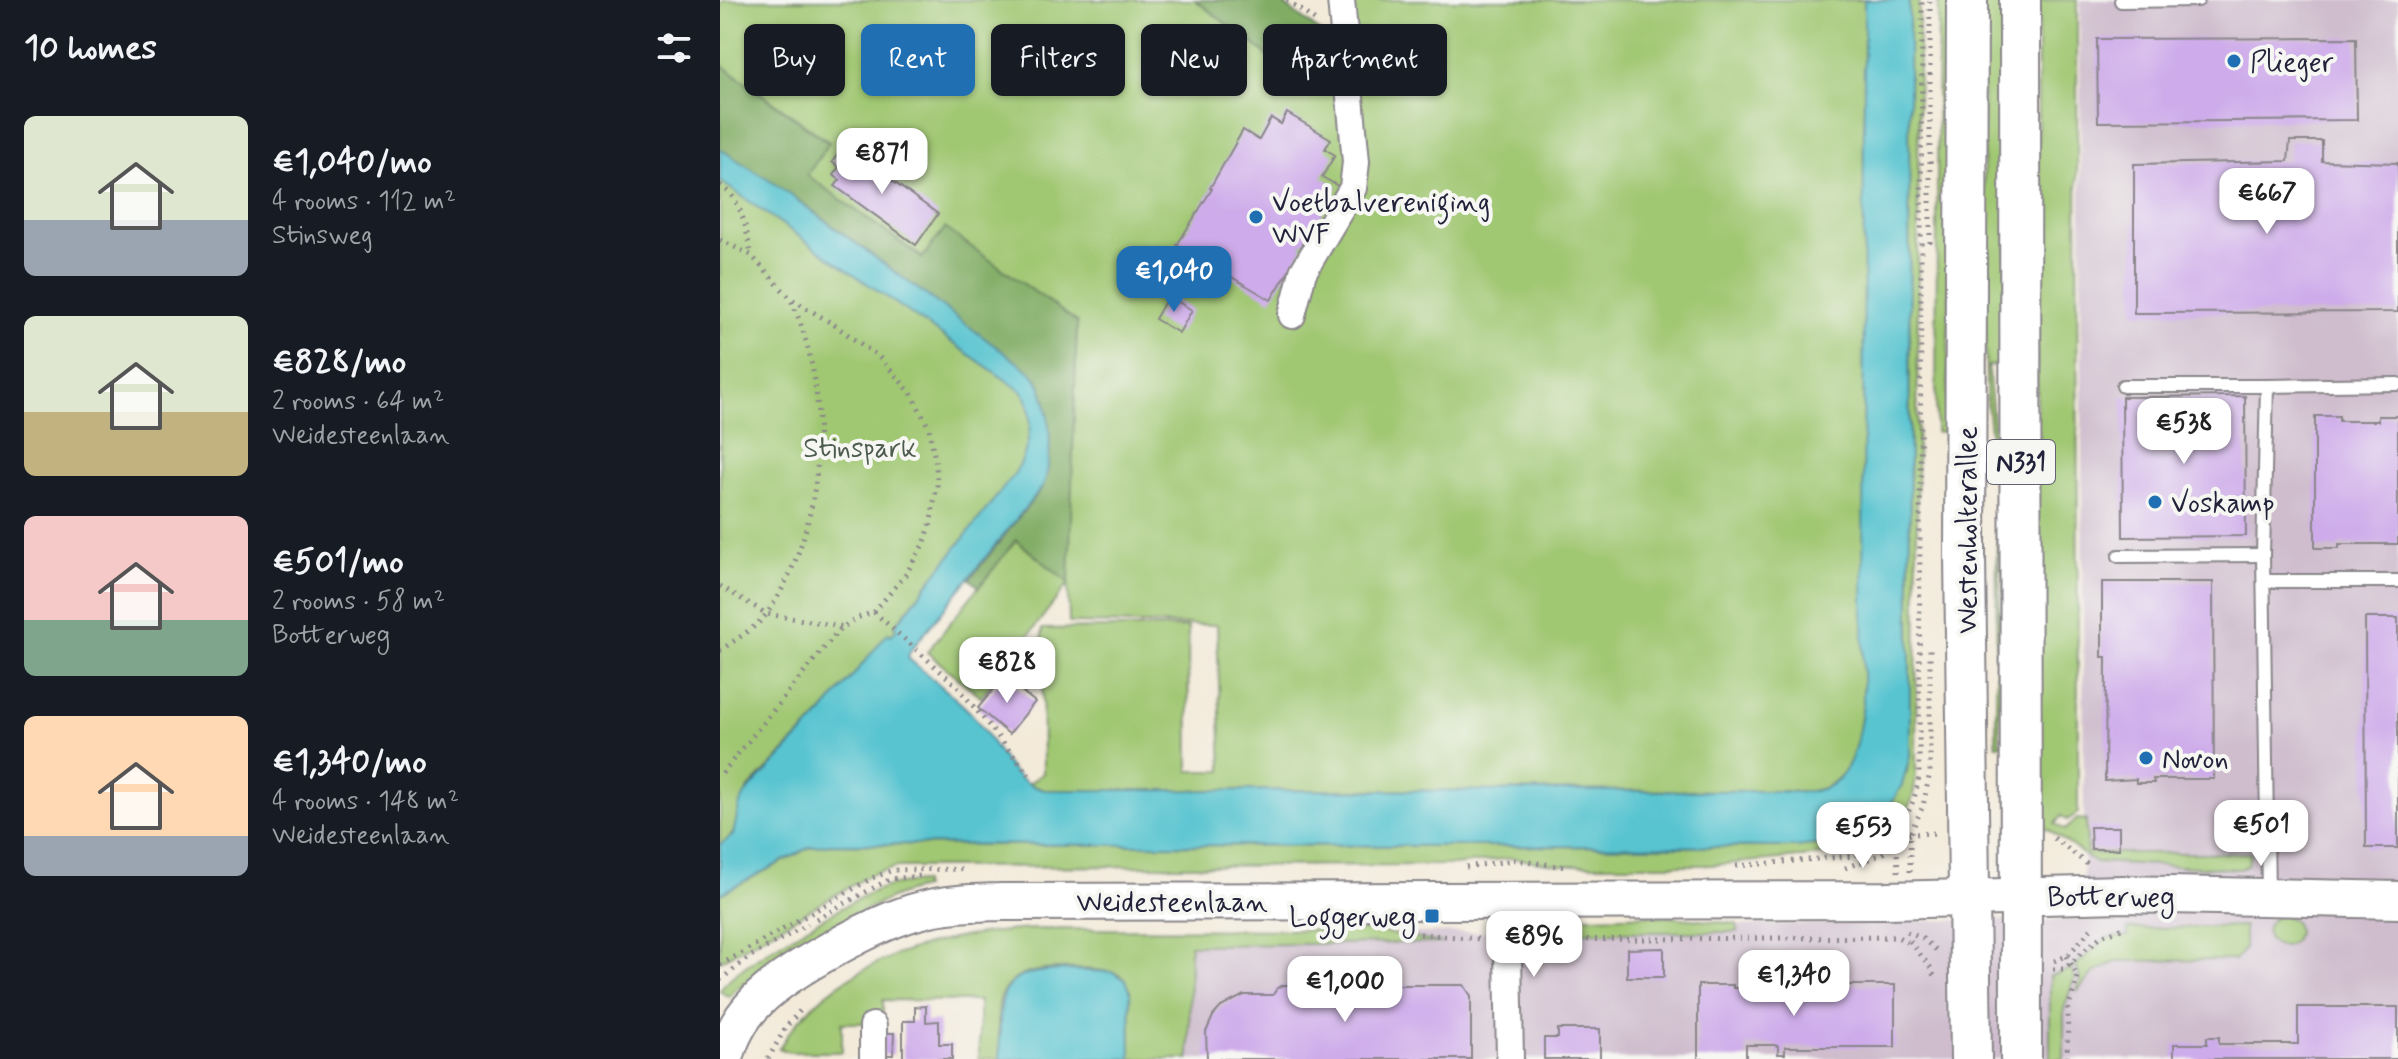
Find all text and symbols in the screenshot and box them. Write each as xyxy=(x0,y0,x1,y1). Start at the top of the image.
chip: Buy xyxy=(744,24,845,96)
chip: Rent xyxy=(861,24,975,96)
chip: Filters xyxy=(991,24,1125,96)
chip: New xyxy=(1141,24,1247,96)
chip: Apartment xyxy=(1263,24,1447,96)
text: 10 homes xyxy=(24,26,157,71)
icon: filters xyxy=(652,26,696,70)
place label: Plieger xyxy=(2250,45,2334,82)
marker: Plieger xyxy=(2225,52,2243,70)
pin: €871 xyxy=(835,128,929,196)
text: €871 xyxy=(855,137,909,171)
text: €1,040/mo xyxy=(272,140,432,185)
icon: home xyxy=(88,148,184,244)
pin: €667 xyxy=(2220,168,2314,236)
text: €667 xyxy=(2237,177,2297,211)
text: 4 rooms · 112 m² xyxy=(272,185,456,219)
place label: Voetbalvereniging WVF xyxy=(1272,185,1490,254)
marker: Voetbalvereniging WVF xyxy=(1247,208,1265,226)
text: Stinsweg xyxy=(272,219,373,253)
pin: €1,040 xyxy=(1109,246,1239,314)
text: €1,040 xyxy=(1134,255,1214,289)
text: €828/mo xyxy=(272,340,406,385)
icon: home xyxy=(88,348,184,444)
text: 2 rooms · 64 m² xyxy=(272,385,444,419)
pin: €538 xyxy=(2137,398,2231,466)
text: €538 xyxy=(2155,407,2213,441)
text: Weidesteenlaan xyxy=(272,419,450,453)
street label: Westenholterallee xyxy=(1950,426,1987,634)
park label: Stinspark xyxy=(803,431,917,468)
road number: N331 xyxy=(1987,440,2055,484)
place label: Voskamp xyxy=(2171,486,2275,523)
marker: Voskamp xyxy=(2146,493,2164,511)
text: €501/mo xyxy=(272,540,404,585)
icon: home xyxy=(88,548,184,644)
text: 2 rooms · 58 m² xyxy=(272,585,445,619)
text: Botterweg xyxy=(272,619,390,653)
pin: €828 xyxy=(960,637,1054,705)
text: €828 xyxy=(977,646,1037,680)
text: €1,340/mo xyxy=(272,740,427,785)
place label: Novon xyxy=(2162,742,2229,779)
icon: home xyxy=(88,748,184,844)
marker: Novon xyxy=(2137,749,2155,767)
text: 4 rooms · 148 m² xyxy=(272,785,459,819)
pin: €501 xyxy=(2214,800,2308,868)
pin: €553 xyxy=(1816,802,1910,870)
text: €501 xyxy=(2232,809,2290,843)
text: €553 xyxy=(1834,811,1892,845)
text: Weidesteenlaan xyxy=(272,819,450,853)
street label: Botterweg xyxy=(2047,880,2175,919)
street label: Weidesteenlaan xyxy=(1076,885,1268,922)
place label: Loggerweg xyxy=(1289,900,1416,940)
marker: Loggerweg xyxy=(1423,907,1441,925)
pin: €896 xyxy=(1487,911,1581,979)
text: €896 xyxy=(1504,920,1564,954)
pin: €1,340 xyxy=(1729,950,1859,1018)
pin: €1,000 xyxy=(1280,956,1410,1024)
text: €1,340 xyxy=(1756,959,1832,993)
text: €1,000 xyxy=(1305,965,1385,999)

